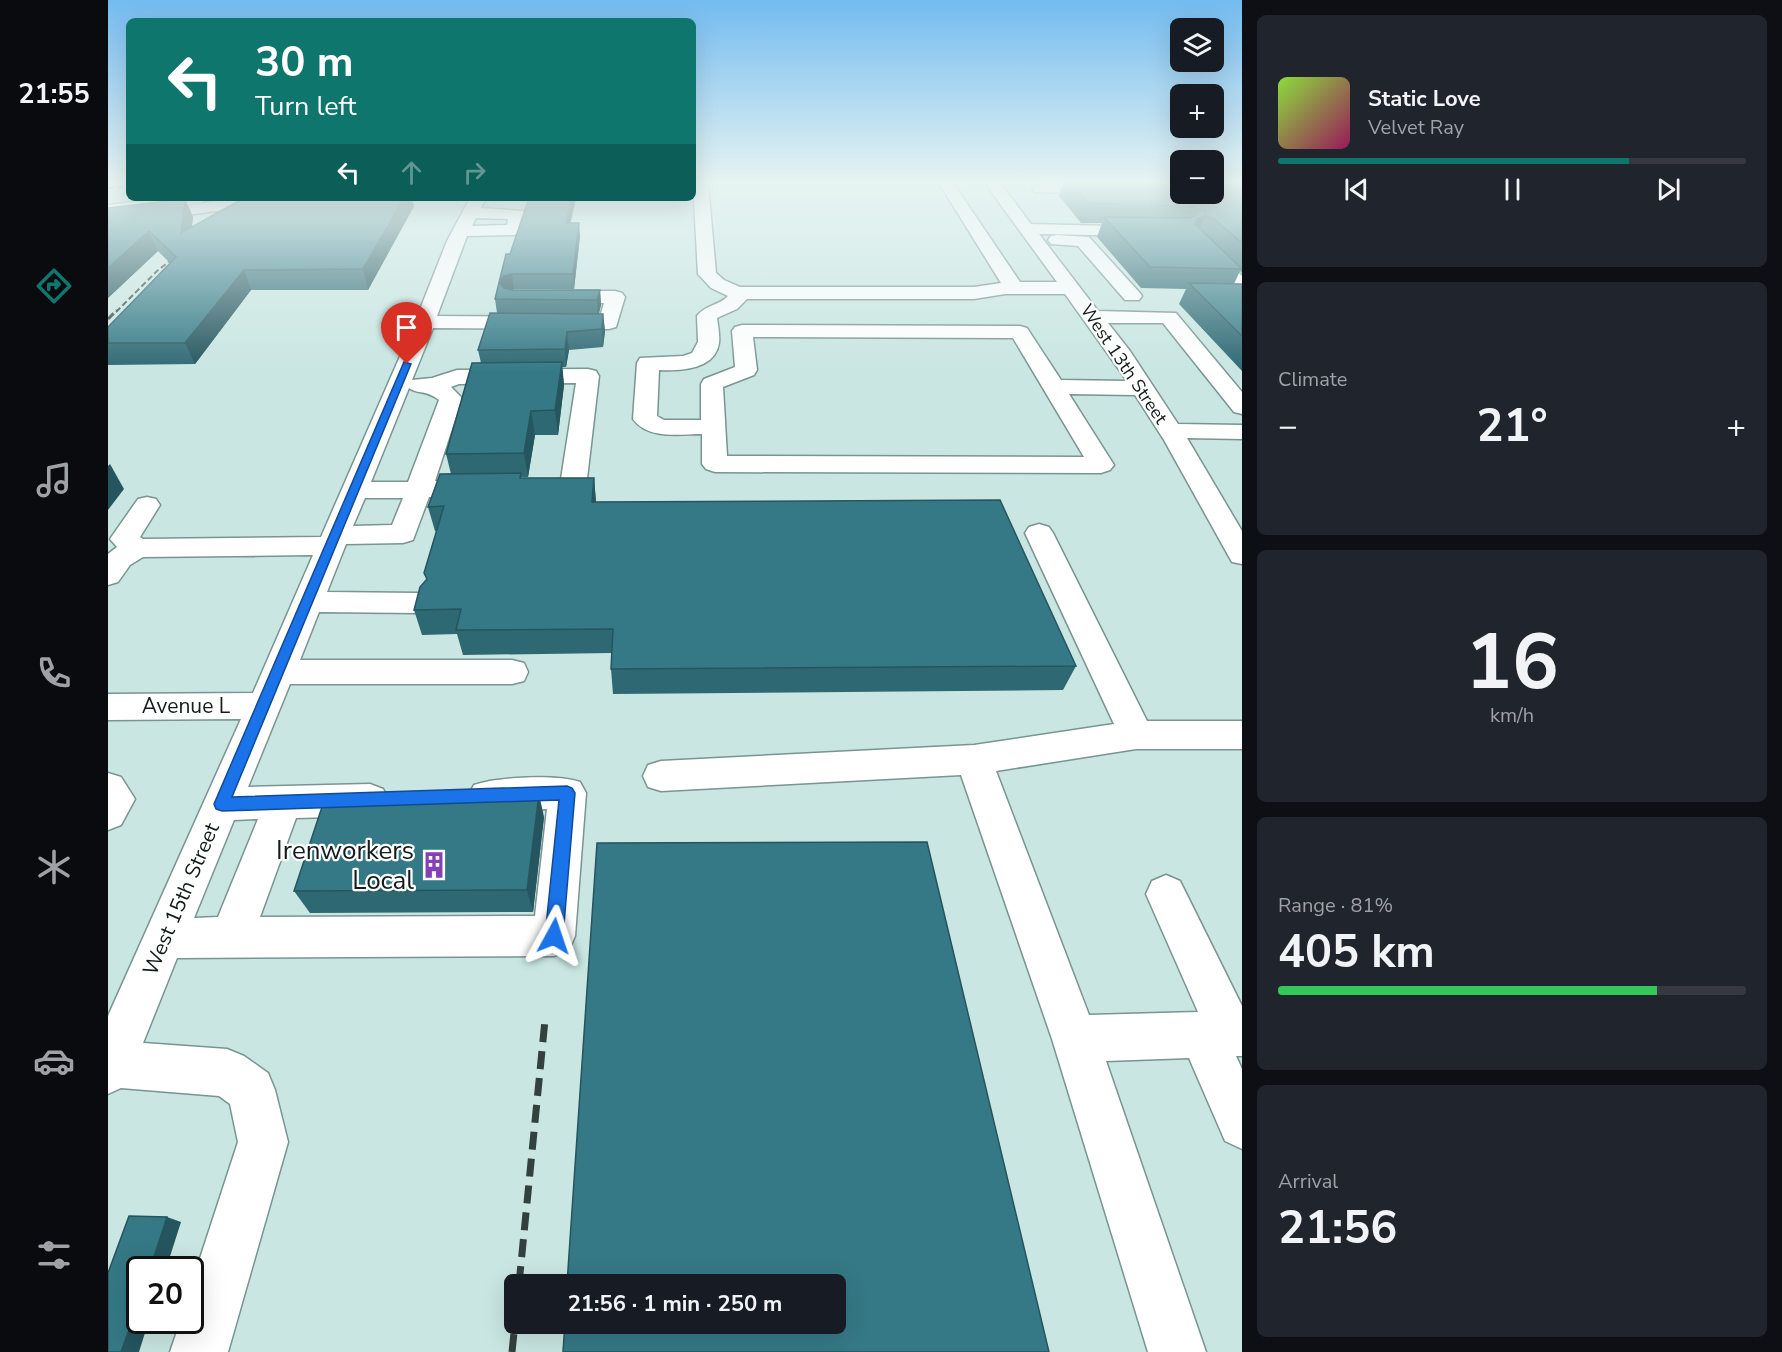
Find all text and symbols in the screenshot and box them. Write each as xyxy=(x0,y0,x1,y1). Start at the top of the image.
map controls xyxy=(1170,18,1224,204)
button: layers xyxy=(1170,18,1224,72)
text: 30 m xyxy=(255,34,354,91)
icon: left xyxy=(156,42,234,120)
text: 21:55 xyxy=(18,76,90,113)
button: + xyxy=(1170,84,1224,138)
text: Static Love xyxy=(1368,84,1481,114)
text: Turn left xyxy=(255,88,356,125)
text: Velvet Ray xyxy=(1368,114,1464,141)
button: − xyxy=(1170,150,1224,204)
icon: left xyxy=(332,156,365,189)
icon: ahead xyxy=(395,156,428,189)
icon: right xyxy=(458,156,491,189)
icon: previous xyxy=(1340,173,1373,206)
icon: pause xyxy=(1496,173,1529,206)
icon: next xyxy=(1652,173,1685,206)
icon: directions xyxy=(33,265,75,307)
street label: West 13th Street xyxy=(1075,299,1173,429)
pin xyxy=(381,302,432,364)
icon: arrive xyxy=(390,311,423,344)
text: Climate xyxy=(1278,366,1347,393)
text: 21° xyxy=(1476,396,1548,457)
text: − xyxy=(1278,404,1298,449)
text: + xyxy=(1726,404,1746,449)
icon: music xyxy=(33,459,75,501)
text: 16 xyxy=(1465,609,1559,716)
icon: phone xyxy=(33,652,75,694)
street label: Avenue L xyxy=(142,692,231,720)
text: km/h xyxy=(1490,702,1534,729)
street label: West 15th Street xyxy=(136,818,226,979)
place label: Irenworkers Local xyxy=(276,833,414,898)
icon: climate xyxy=(33,846,75,888)
building icon: Irenworkers Local xyxy=(419,850,449,880)
text: Range · 81% xyxy=(1278,892,1393,919)
position arrow xyxy=(522,904,586,968)
text: 405 km xyxy=(1278,922,1435,983)
icon: car xyxy=(33,1040,75,1082)
text: Arrival xyxy=(1278,1168,1338,1195)
text: 21:56 xyxy=(1278,1198,1397,1259)
icon: filters xyxy=(33,1234,75,1276)
speed limit sign: 20 xyxy=(126,1256,204,1334)
text: 21:56 · 1 min · 250 m xyxy=(568,1289,782,1319)

